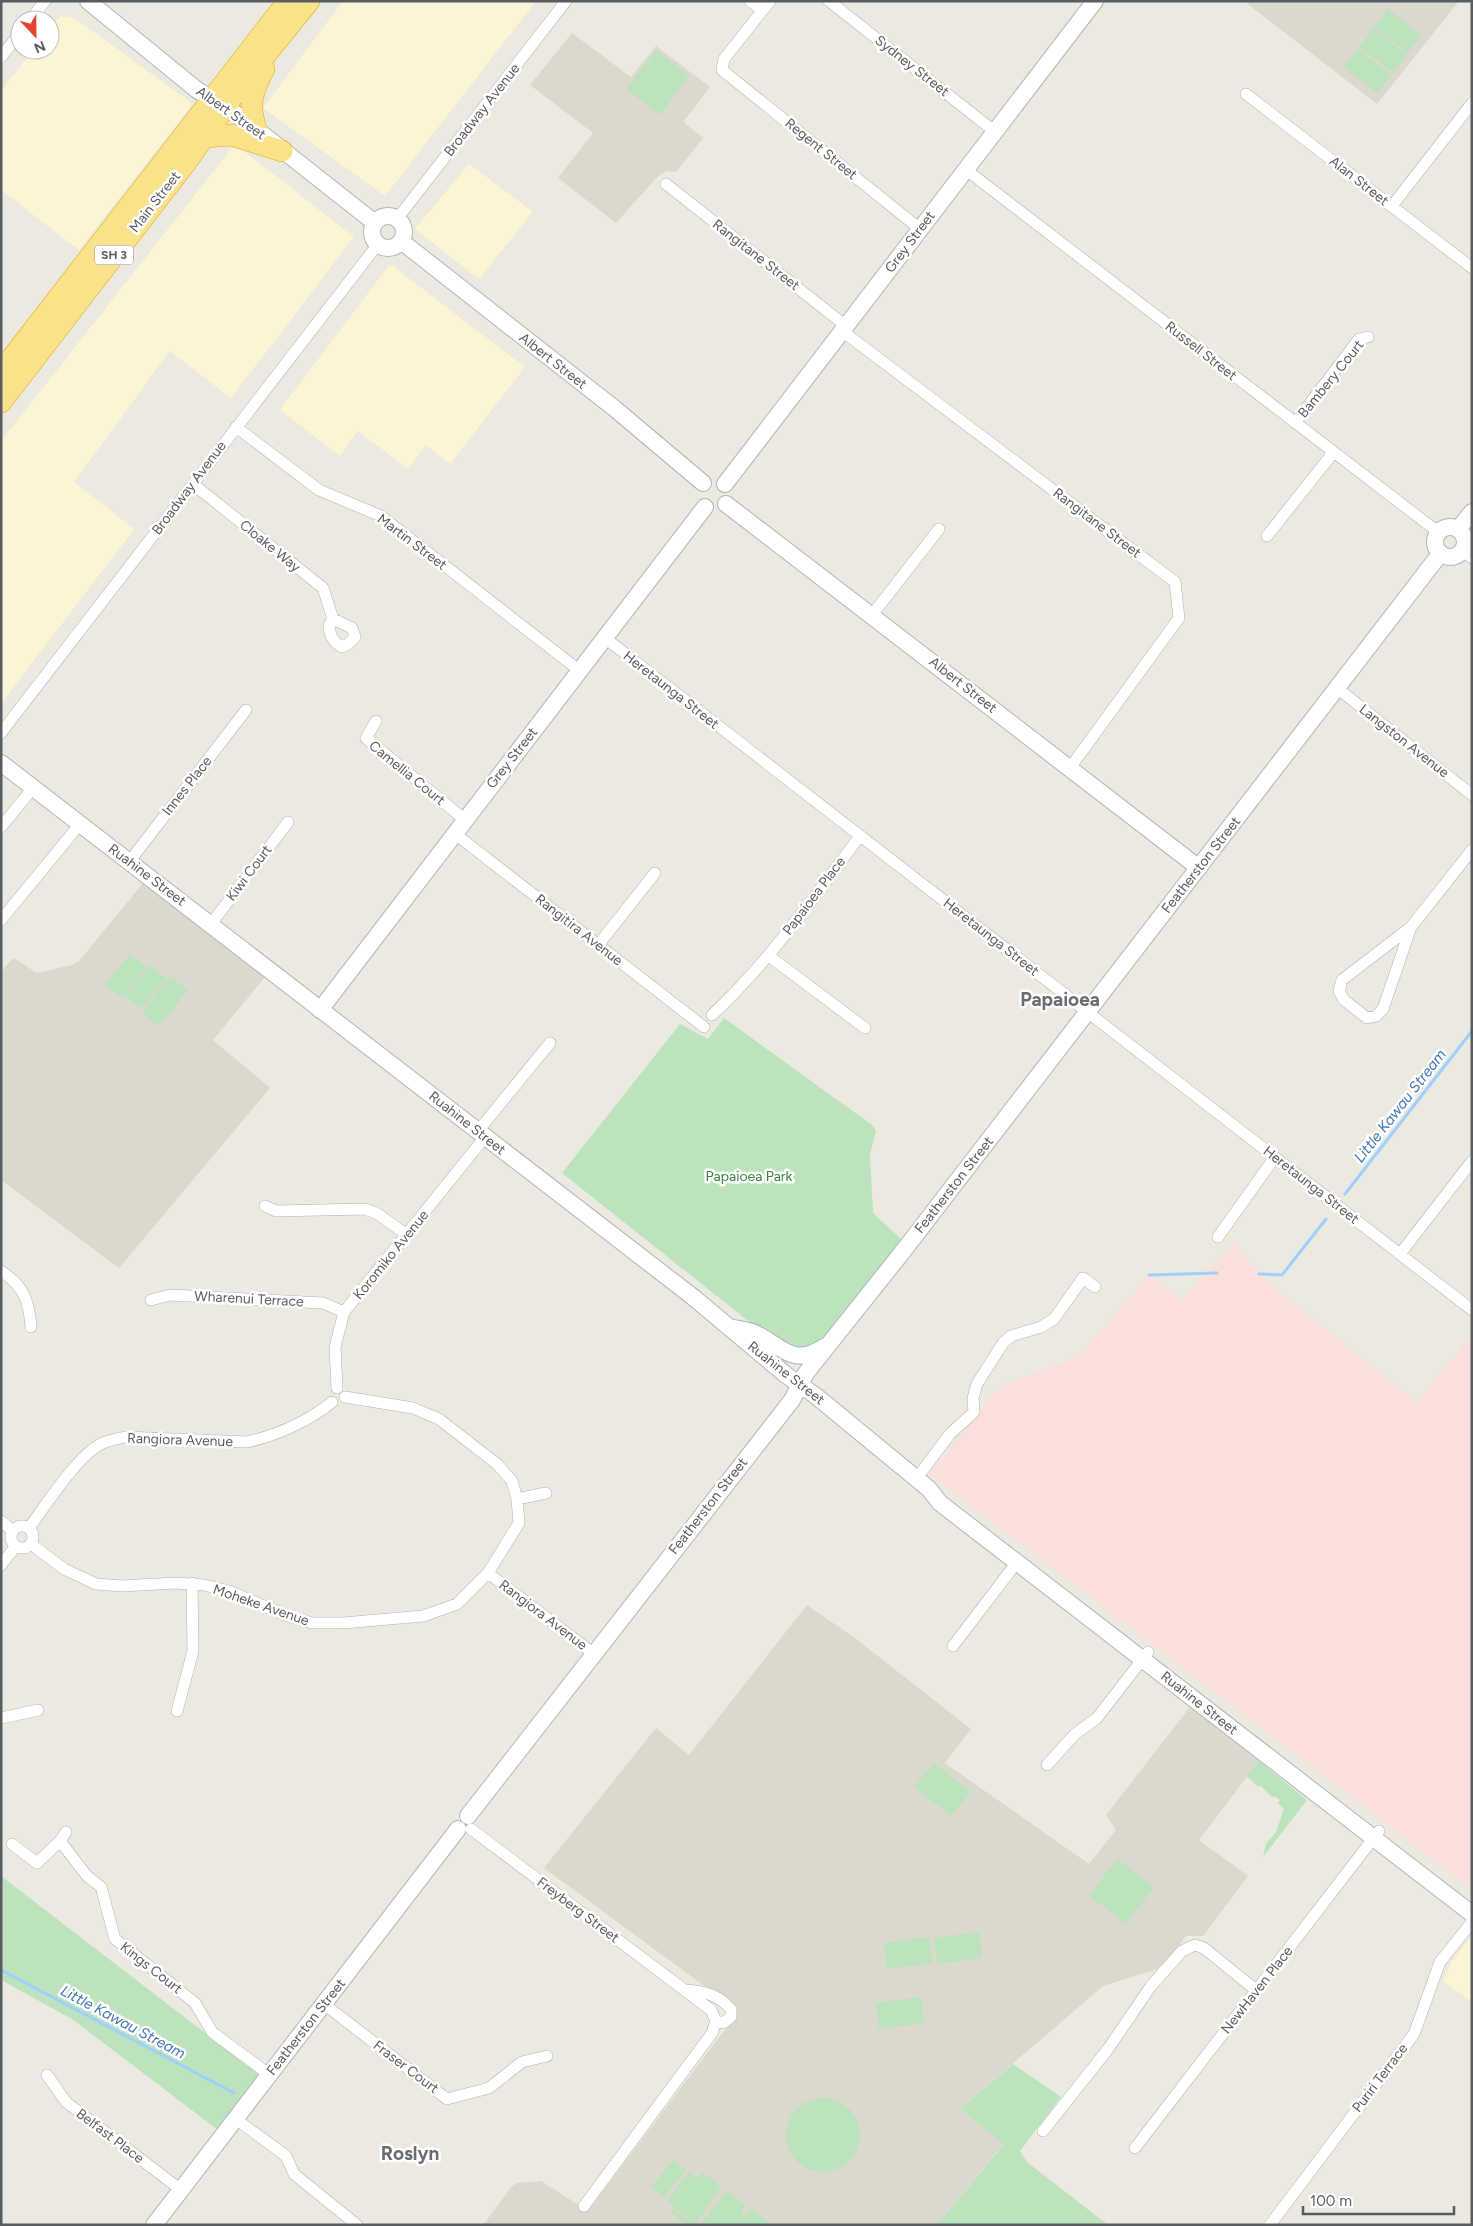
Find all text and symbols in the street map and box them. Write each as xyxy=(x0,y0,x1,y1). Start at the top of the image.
north arrow xyxy=(10,10,60,60)
street label: Sydney Street xyxy=(872,32,952,100)
text: N xyxy=(31,37,48,56)
street label: Broadway Avenue xyxy=(441,60,524,160)
street label: Albert Street xyxy=(193,83,269,143)
street label: Regent Street xyxy=(781,115,861,183)
street label: Alan Street xyxy=(1326,153,1392,209)
street label: Main Street xyxy=(126,168,184,236)
street label: Grey Street xyxy=(881,208,939,276)
street label: Rangitane Street xyxy=(709,216,803,294)
road number: SH 3 xyxy=(95,246,133,264)
street label: Russell Street xyxy=(1162,318,1240,384)
street label: Albert Street xyxy=(516,329,590,393)
street label: Bambery Court xyxy=(1294,337,1368,421)
street label: Broadway Avenue xyxy=(148,438,230,538)
street label: Rangitane Street xyxy=(1050,484,1144,562)
street label: Martin Street xyxy=(374,510,450,574)
street label: Cloake Way xyxy=(236,516,304,576)
street label: Heretaunga Street xyxy=(620,647,722,733)
street label: Albert Street xyxy=(926,653,1000,717)
street label: Langston Avenue xyxy=(1356,701,1452,781)
street label: Grey Street xyxy=(483,724,541,792)
street label: Camellia Court xyxy=(366,737,448,809)
street label: Innes Place xyxy=(159,753,216,819)
street label: Featherston Street xyxy=(1158,813,1244,917)
street label: Ruahine Street xyxy=(105,840,189,910)
street label: Kiwi Court xyxy=(222,842,276,904)
street label: Papaioea Place xyxy=(779,853,849,939)
street label: Rangitira Avenue xyxy=(532,891,626,970)
street label: Heretaunga Street xyxy=(940,894,1042,980)
district label: Papaioea xyxy=(1020,988,1100,1011)
water label: Little Kawau Stream xyxy=(1350,1046,1450,1166)
street label: Ruahine Street xyxy=(425,1088,509,1158)
street label: Featherston Street xyxy=(911,1133,997,1237)
street label: Heretaunga Street xyxy=(1260,1142,1362,1228)
park label: Papaioea Park xyxy=(706,1168,793,1185)
street label: Koromiko Avenue xyxy=(350,1207,432,1303)
street label: Wharenui Terrace xyxy=(194,1288,304,1310)
street label: Ruahine Street xyxy=(744,1338,828,1408)
street label: Rangiora Avenue xyxy=(127,1430,234,1450)
street label: Featherston Street xyxy=(665,1454,751,1558)
street label: Rangiora Avenue xyxy=(496,1576,591,1654)
street label: Moheke Avenue xyxy=(211,1581,312,1630)
street label: Ruahine Street xyxy=(1157,1668,1241,1738)
street label: Freyberg Street xyxy=(534,1874,622,1946)
street label: Kings Court xyxy=(117,1939,185,1997)
street label: NewHaven Place xyxy=(1218,1943,1297,2037)
street label: Featherston Street xyxy=(263,1975,349,2079)
water label: Little Kawau Stream xyxy=(58,1982,189,2063)
street label: Fraser Court xyxy=(370,2037,442,2097)
street label: Puriri Terrace xyxy=(1349,2040,1412,2116)
street label: Belfast Place xyxy=(73,2105,147,2167)
district label: Roslyn xyxy=(381,2142,439,2165)
scale bar xyxy=(1303,2184,1454,2216)
text: 100 m xyxy=(1310,2192,1352,2210)

